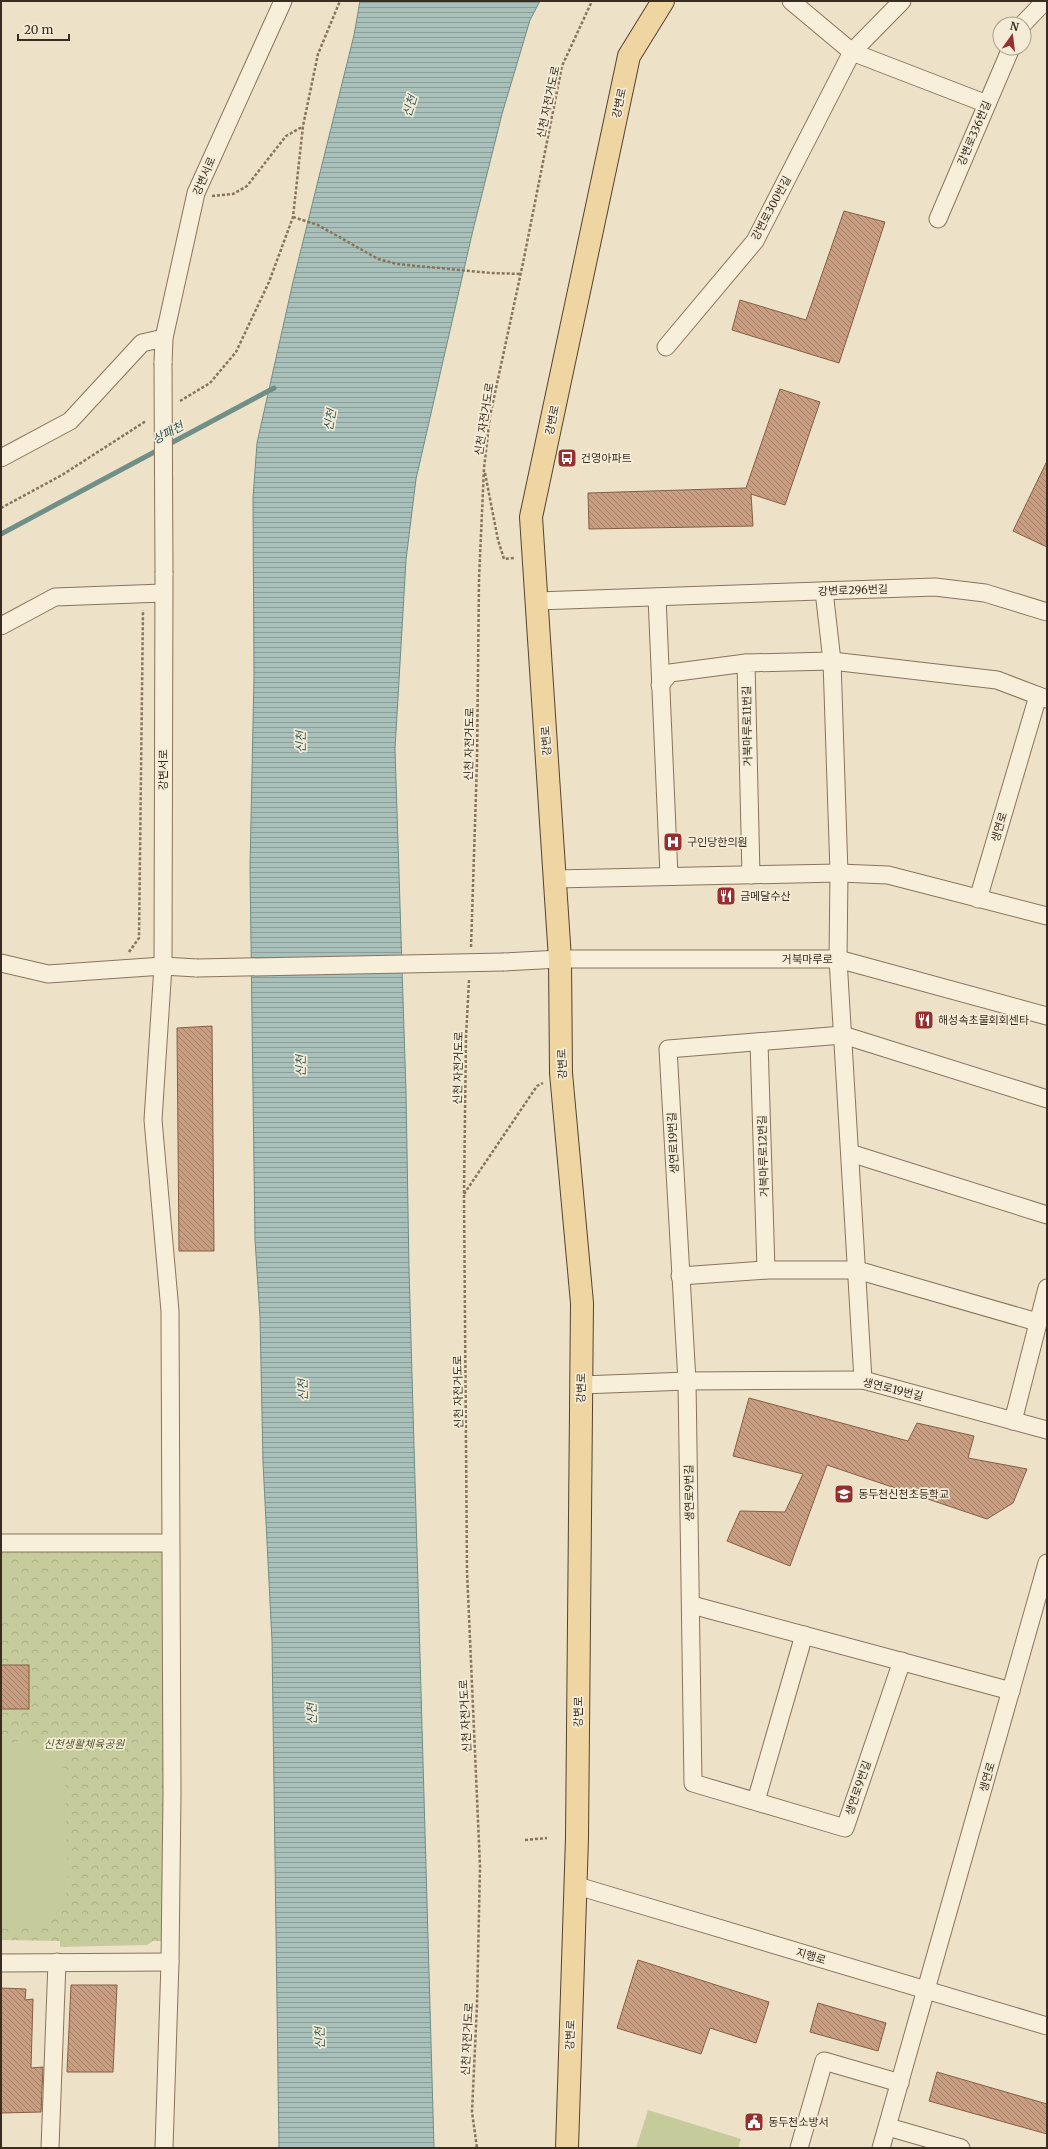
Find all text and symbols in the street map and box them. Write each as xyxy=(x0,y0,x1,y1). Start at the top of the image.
scale bar xyxy=(18,16,69,42)
north arrow xyxy=(992,16,1032,56)
text: N xyxy=(1009,18,1021,34)
text: 20 m xyxy=(24,22,53,37)
street label: 신천 자전거도로 xyxy=(534,65,562,139)
street label: 강변로 xyxy=(609,87,629,119)
water label: 신천 xyxy=(399,91,420,119)
street label: 강변로336번길 xyxy=(954,98,994,168)
street label: 강변서로 xyxy=(190,155,218,197)
street label: 강변로300번길 xyxy=(748,173,794,243)
street label: 신천 자전거도로 xyxy=(471,382,497,456)
street label: 강변로 xyxy=(542,404,562,436)
water label: 신천 xyxy=(320,406,339,432)
water label: 상패천 xyxy=(150,417,188,447)
bus stop icon: 건영아파트 xyxy=(556,447,578,469)
place label: 건영아파트 xyxy=(581,451,632,465)
street label: 강변로296번길 xyxy=(818,582,888,598)
street label: 거북마루로11번길 xyxy=(739,686,755,766)
street label: 신천 자전거도로 xyxy=(461,707,477,781)
street label: 강변로 xyxy=(538,725,554,757)
water label: 신천 xyxy=(293,729,308,753)
street label: 강변서로 xyxy=(156,750,170,790)
street label: 생연로 xyxy=(988,810,1010,844)
hospital icon: 구인당한의원 xyxy=(662,831,684,853)
place label: 구인당한의원 xyxy=(687,835,748,849)
restaurant icon: 금메달수산 xyxy=(715,885,737,907)
place label: 금메달수산 xyxy=(740,889,791,903)
street label: 거북마루로 xyxy=(782,952,832,966)
restaurant icon: 해성속초물회회센타 xyxy=(913,1009,935,1031)
place label: 해성속초물회회센타 xyxy=(938,1013,1029,1027)
street label: 신천 자전거도로 xyxy=(450,1031,466,1105)
street label: 강변로 xyxy=(554,1049,570,1079)
water label: 신천 xyxy=(293,1053,308,1077)
street label: 생연로19번길 xyxy=(664,1112,682,1174)
street label: 거북마루로12번길 xyxy=(755,1115,771,1197)
street label: 신천 자전거도로 xyxy=(450,1355,466,1429)
street label: 강변로 xyxy=(574,1373,588,1403)
street label: 생연로19번길 xyxy=(861,1375,925,1403)
water label: 신천 xyxy=(295,1377,310,1401)
street label: 생연로9번길 xyxy=(682,1464,696,1522)
school or university icon: 동두천신천초등학교 xyxy=(833,1483,855,1505)
place label: 동두천신천초등학교 xyxy=(858,1487,949,1501)
street label: 신천 자전거도로 xyxy=(456,1679,474,1753)
street label: 강변로 xyxy=(571,1697,585,1727)
water label: 신천 xyxy=(304,1701,319,1725)
park label: 신천생활체육공원 xyxy=(44,1737,125,1751)
street label: 생연로9번길 xyxy=(842,1759,874,1817)
street label: 생연로 xyxy=(976,1760,998,1794)
street label: 지행로 xyxy=(794,1945,828,1967)
street label: 신천 자전거도로 xyxy=(458,2002,476,2076)
street label: 강변로 xyxy=(562,2020,578,2050)
water label: 신천 xyxy=(312,2025,327,2049)
public building icon: 동두천소방서 xyxy=(743,2111,765,2133)
place label: 동두천소방서 xyxy=(768,2115,829,2129)

